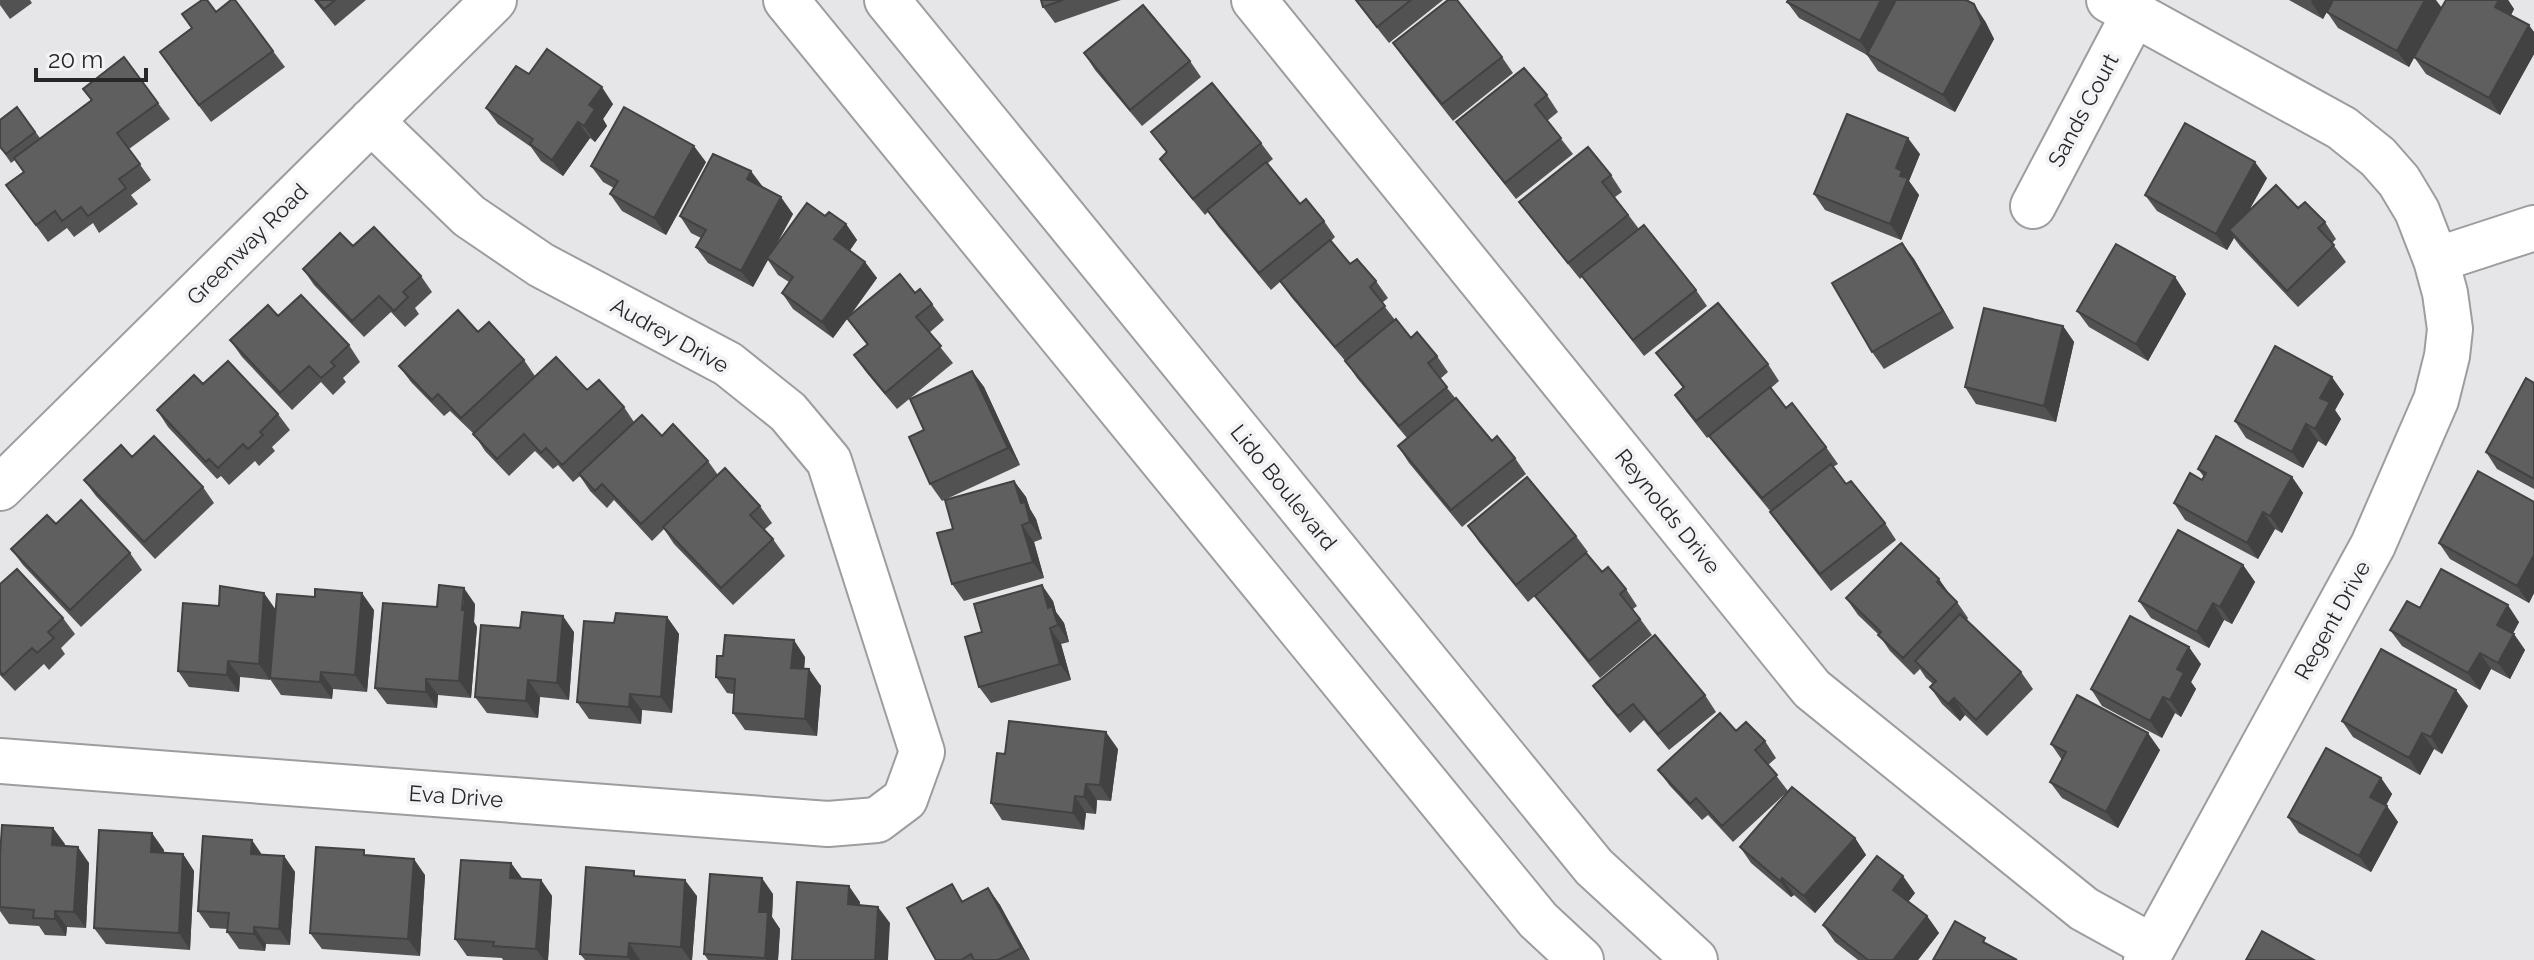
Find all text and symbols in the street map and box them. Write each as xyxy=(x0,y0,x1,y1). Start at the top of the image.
scale bar xyxy=(36,32,146,82)
text: 20 m xyxy=(48,45,103,74)
street label: Sands Court xyxy=(2042,48,2124,171)
street label: Greenway Road xyxy=(181,178,313,310)
street label: Audrey Drive xyxy=(607,292,734,378)
street label: Lido Boulevard xyxy=(1225,419,1343,555)
street label: Reynolds Drive xyxy=(1610,443,1726,579)
street label: Regent Drive xyxy=(2289,556,2375,684)
street label: Eva Drive xyxy=(408,780,504,812)

